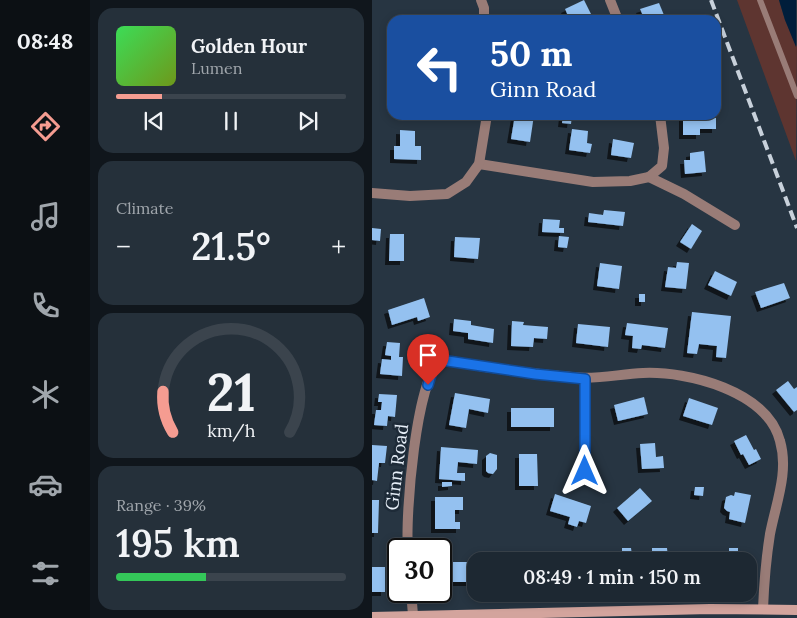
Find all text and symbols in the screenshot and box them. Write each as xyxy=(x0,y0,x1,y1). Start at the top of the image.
text: 08:48 xyxy=(17,27,73,55)
text: 50 m xyxy=(490,31,573,76)
text: Golden Hour xyxy=(191,34,307,58)
icon: left xyxy=(407,35,472,100)
text: Lumen xyxy=(191,58,243,78)
text: Ginn Road xyxy=(490,75,596,103)
icon: previous xyxy=(140,107,168,135)
icon: pause xyxy=(217,107,245,135)
icon: next xyxy=(294,107,322,135)
icon: directions xyxy=(28,109,63,144)
text: Climate xyxy=(116,198,173,218)
icon: music xyxy=(28,199,63,234)
text: 21.5° xyxy=(191,222,271,270)
text: − xyxy=(116,229,131,265)
text: + xyxy=(331,229,346,265)
icon: phone xyxy=(28,288,63,323)
pin xyxy=(407,334,449,385)
icon: arrive xyxy=(414,341,442,369)
text: 21 xyxy=(207,359,255,425)
icon: climate xyxy=(28,377,63,412)
text: km/h xyxy=(207,419,255,442)
street label: Ginn Road xyxy=(380,422,413,512)
position arrow xyxy=(558,444,610,496)
icon: car xyxy=(28,467,63,502)
text: Range · 39% xyxy=(116,495,206,515)
text: 195 km xyxy=(116,519,240,567)
speed limit sign: 30 xyxy=(387,538,452,603)
icon: filters xyxy=(28,556,63,591)
text: 08:49 · 1 min · 150 m xyxy=(523,565,701,589)

